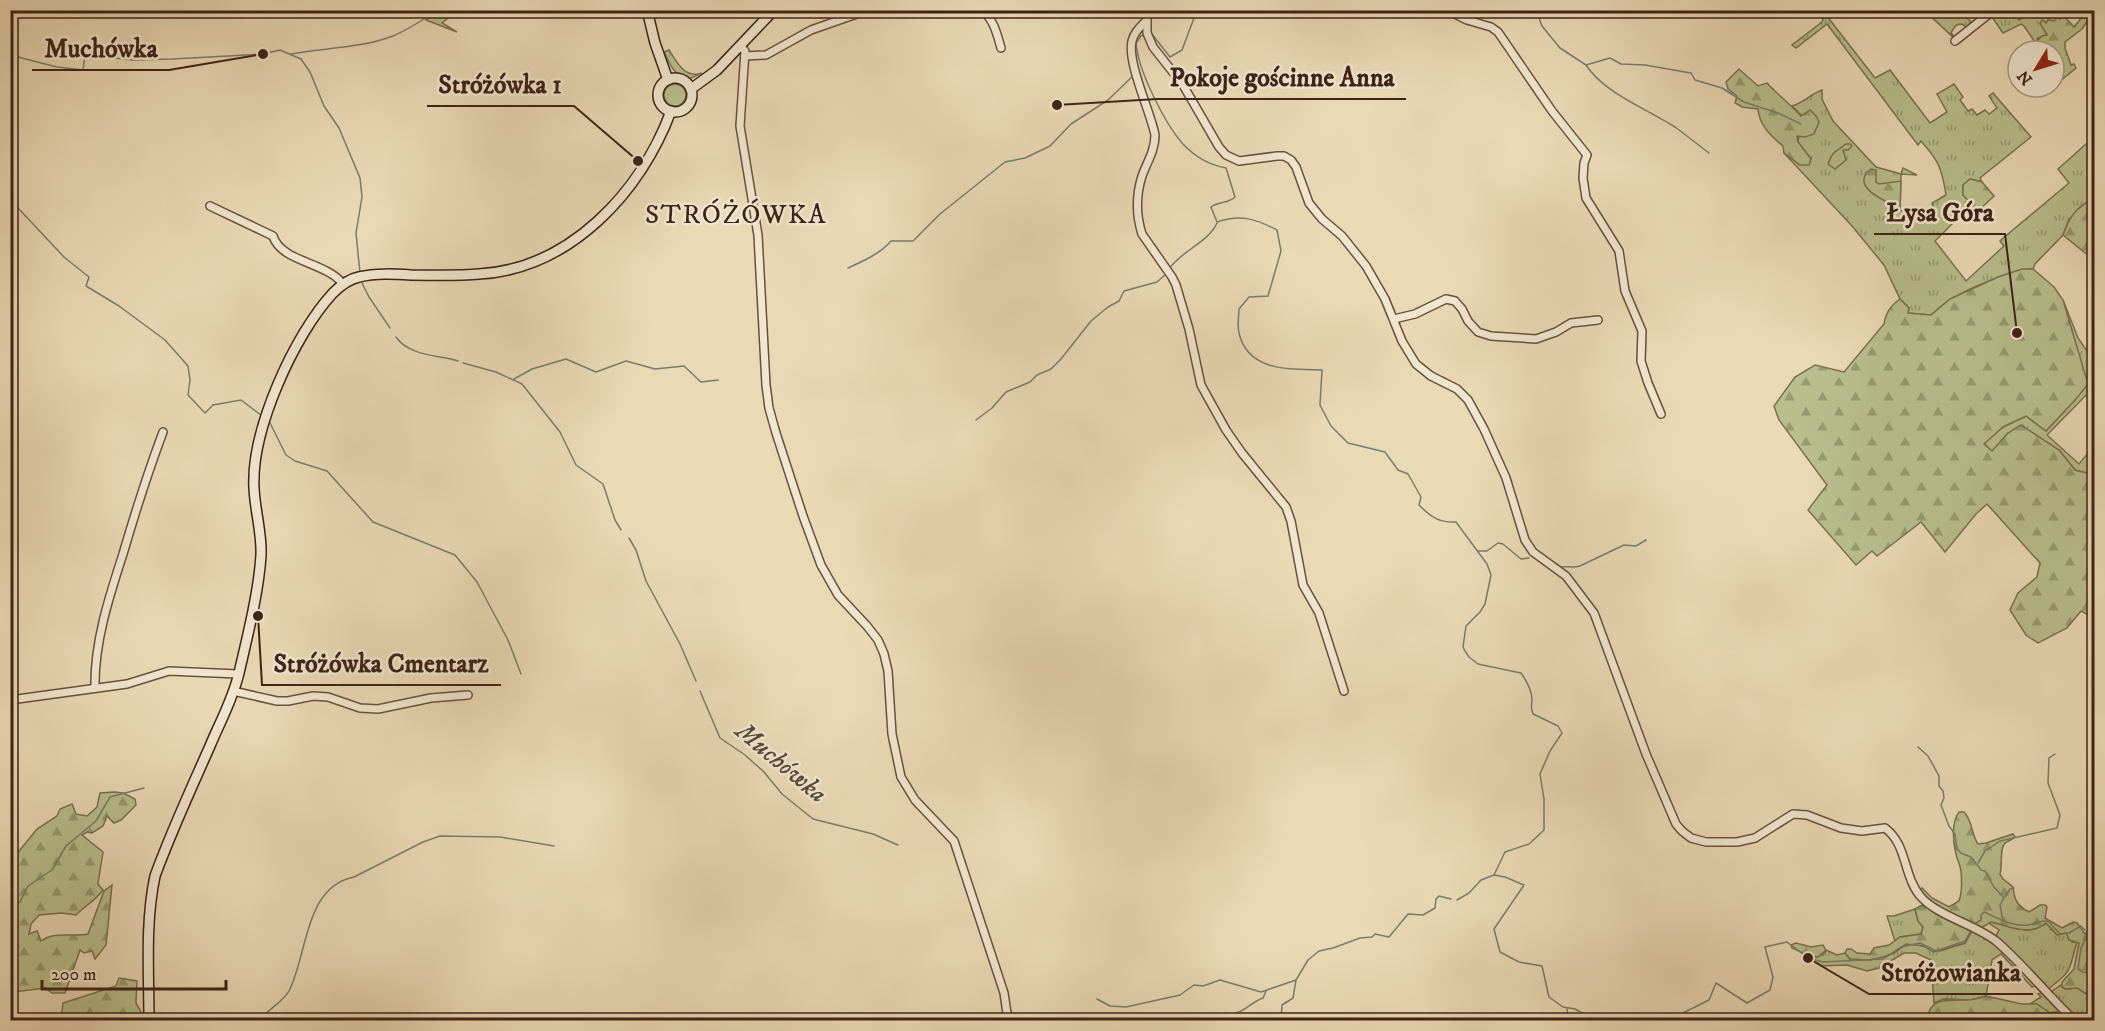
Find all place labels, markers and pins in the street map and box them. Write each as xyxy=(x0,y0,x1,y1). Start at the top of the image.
callout: Muchówka xyxy=(32,26,169,70)
callout: Pokoje gościnne Anna xyxy=(1157,55,1406,99)
callout: Stróżówka 1 xyxy=(427,62,574,106)
callout: Łysa Góra xyxy=(1874,190,2005,234)
callout: Stróżówka Cmentarz xyxy=(262,641,501,685)
callout: Stróżowianka xyxy=(1869,950,2033,994)

